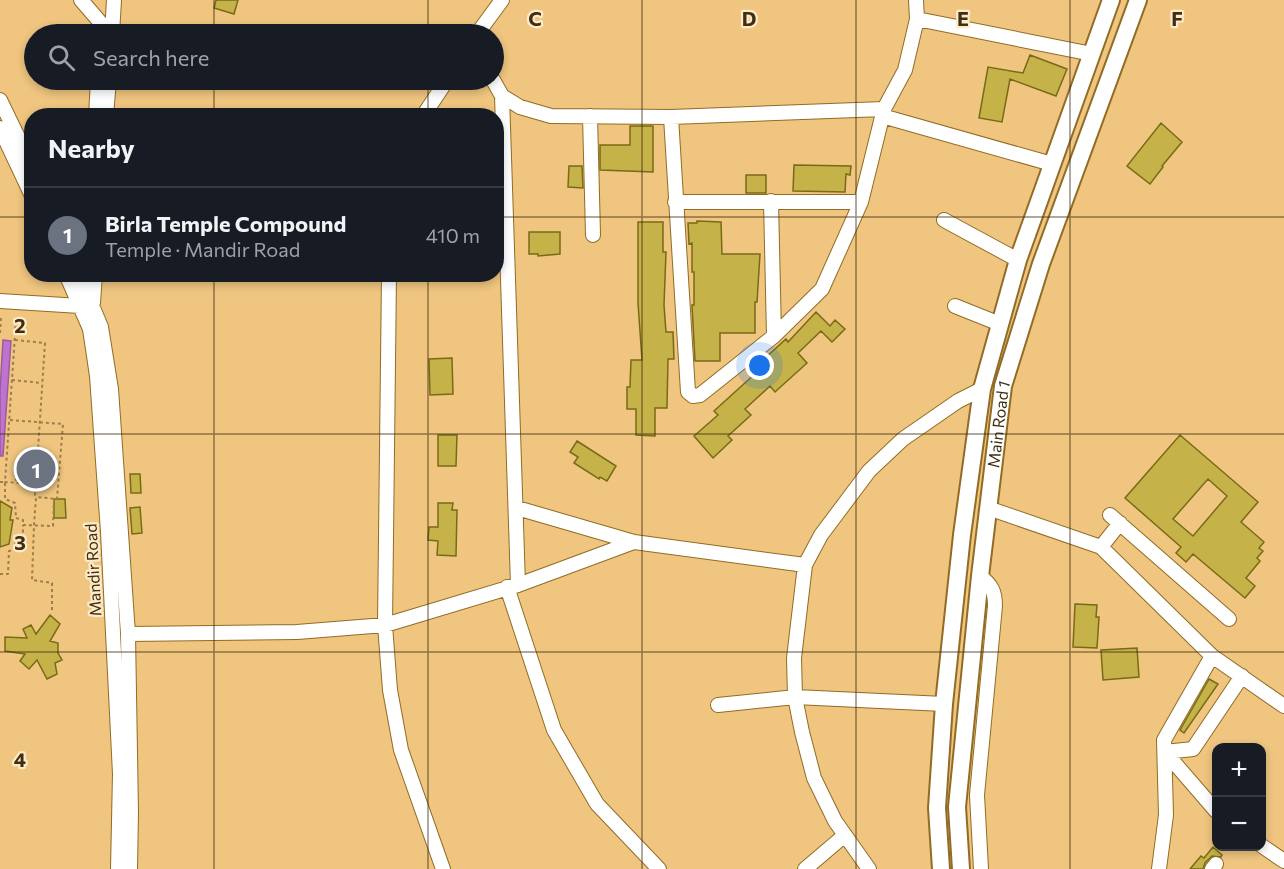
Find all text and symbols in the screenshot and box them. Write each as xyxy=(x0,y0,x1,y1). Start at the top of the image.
text: C xyxy=(528,6,542,30)
text: D xyxy=(742,6,756,30)
text: E xyxy=(957,6,969,30)
text: F xyxy=(1171,6,1183,30)
search box xyxy=(24,24,504,90)
icon: search xyxy=(45,41,78,74)
text: Search here xyxy=(93,44,209,71)
text: Nearby xyxy=(48,132,135,163)
text: Birla Temple Compound xyxy=(105,210,346,237)
text: 1 xyxy=(63,223,72,247)
text: 410 m xyxy=(426,223,480,247)
text: Temple · Mandir Road xyxy=(105,237,300,261)
text: 2 xyxy=(14,313,26,337)
your location xyxy=(745,351,774,380)
street label: Main Road 1 xyxy=(983,378,1013,469)
pin: 1 xyxy=(16,446,56,492)
street label: Mandir Road xyxy=(81,523,104,617)
text: 3 xyxy=(14,530,26,554)
map controls xyxy=(1212,743,1266,851)
button: + xyxy=(1212,743,1266,797)
text: 4 xyxy=(14,747,26,771)
button: − xyxy=(1212,797,1266,851)

